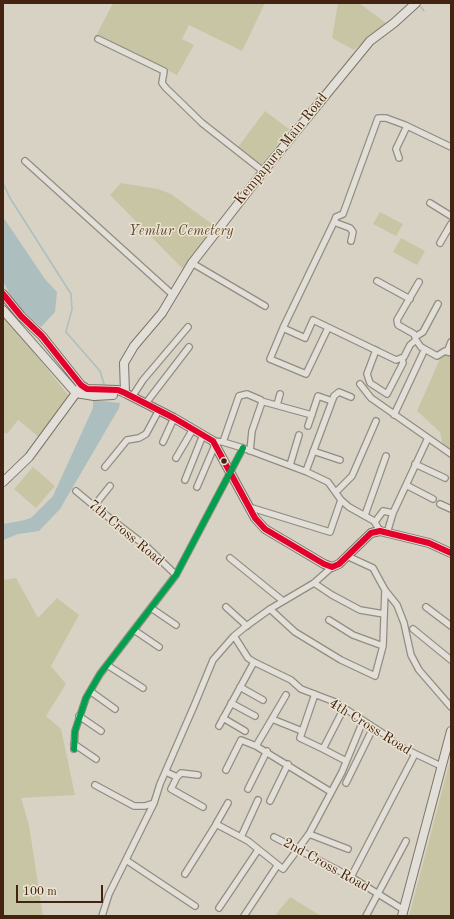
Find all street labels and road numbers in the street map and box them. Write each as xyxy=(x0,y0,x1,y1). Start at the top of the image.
street label: Kempapura Main Road xyxy=(231,90,331,208)
street label: 7th Cross Road xyxy=(85,496,167,570)
street label: 4th Cross Road xyxy=(326,695,414,759)
street label: 2nd Cross Road xyxy=(280,834,372,896)

